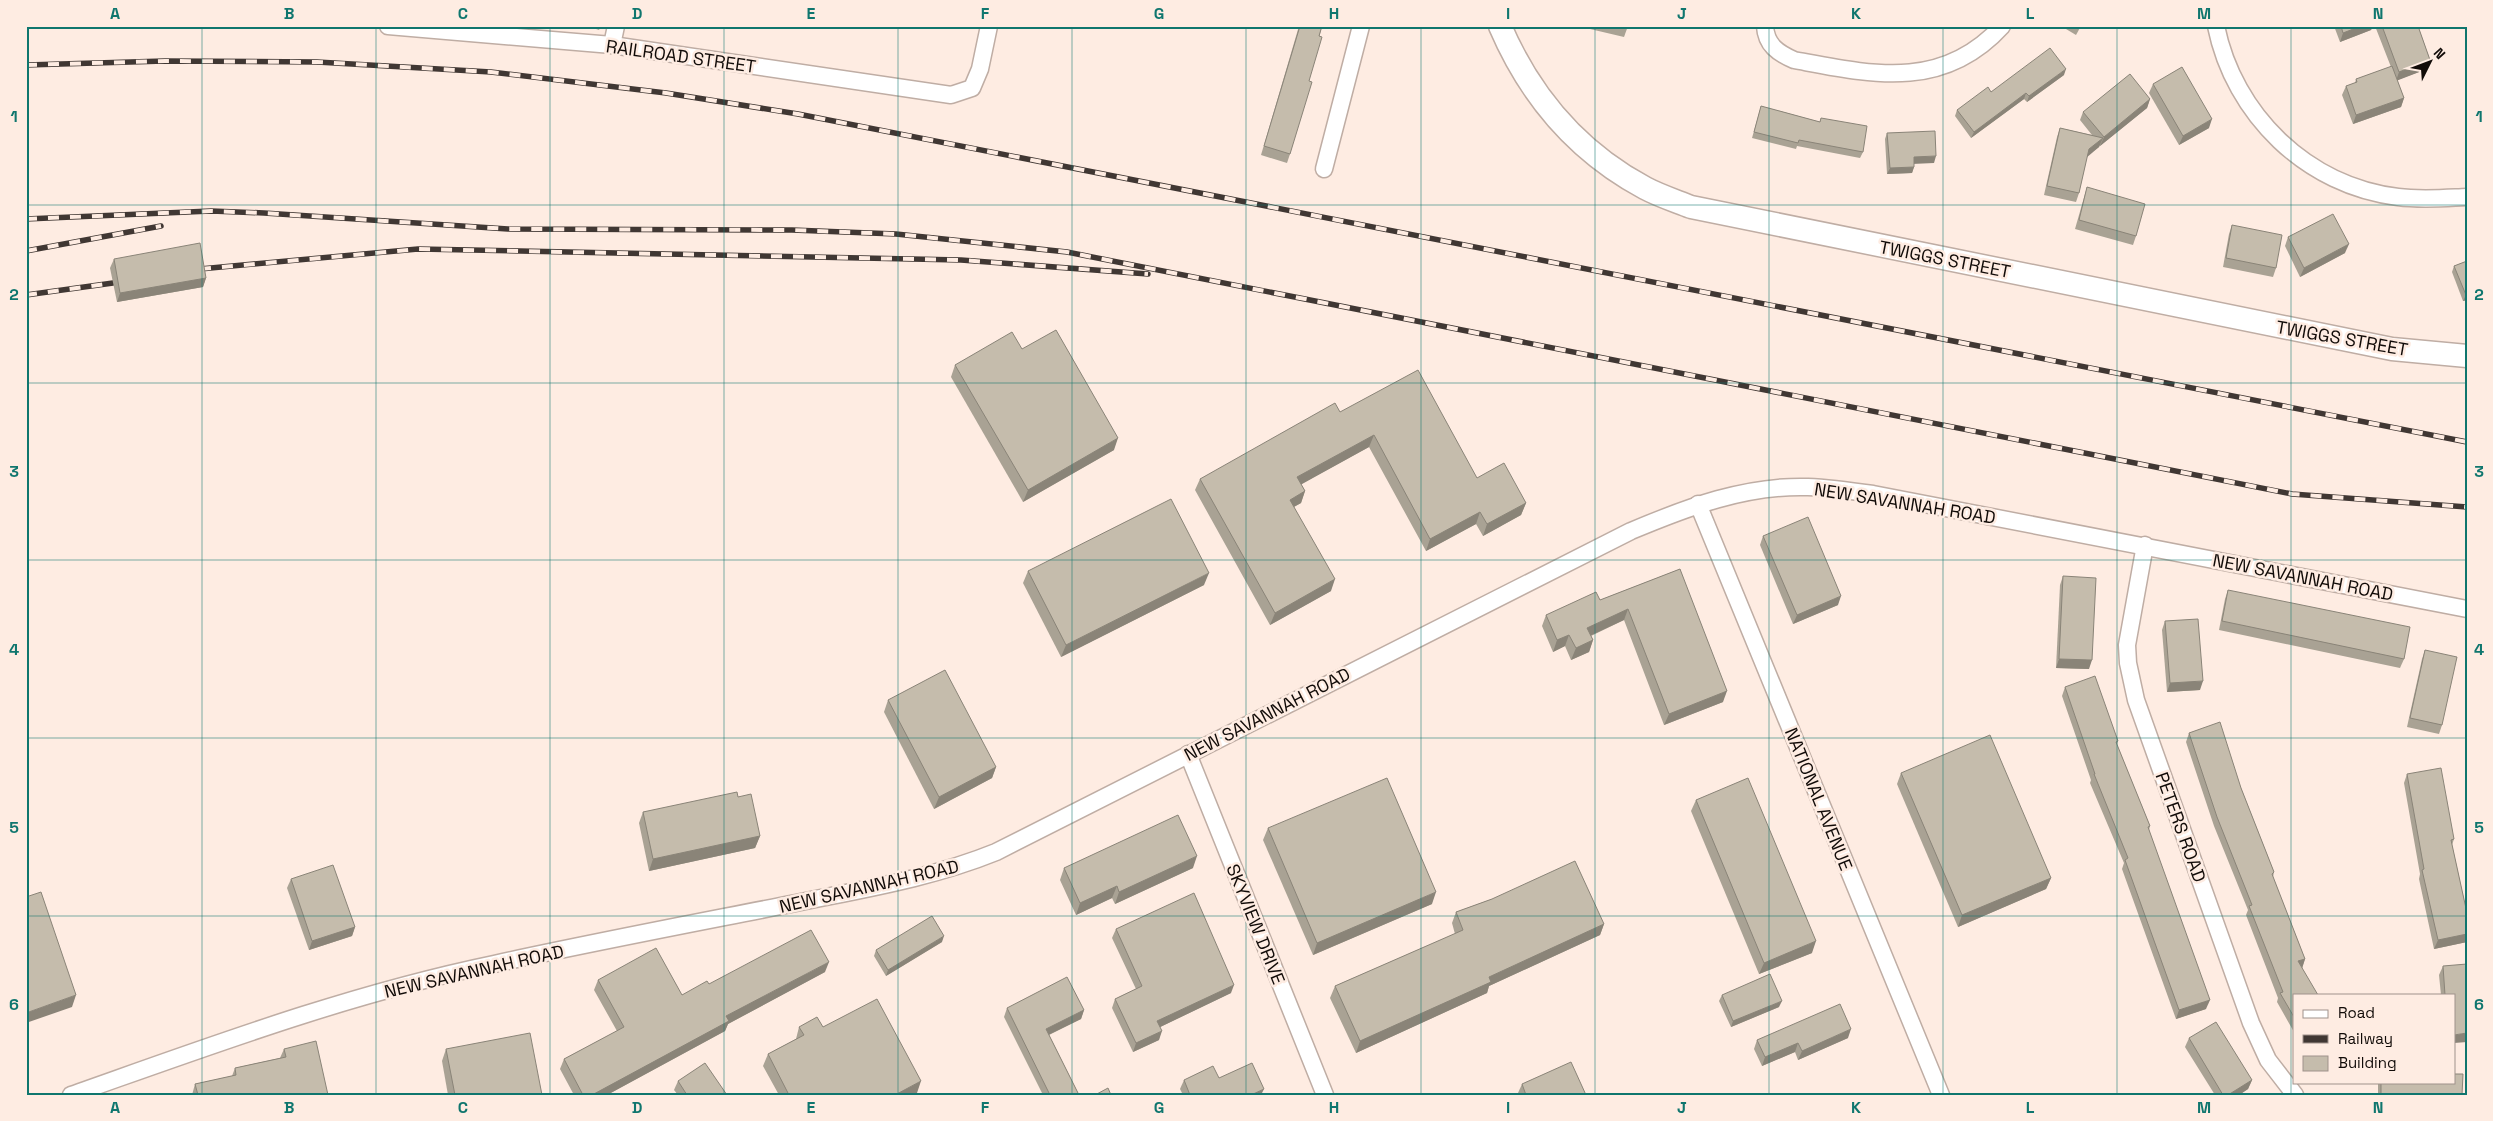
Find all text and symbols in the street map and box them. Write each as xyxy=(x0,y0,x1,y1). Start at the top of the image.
text: A xyxy=(110,3,120,24)
text: B xyxy=(284,3,294,24)
text: C xyxy=(458,3,468,24)
text: D xyxy=(632,3,642,24)
text: E xyxy=(807,3,816,24)
text: F xyxy=(981,3,990,24)
text: G xyxy=(1154,3,1164,24)
text: H xyxy=(1329,3,1339,24)
text: I xyxy=(1506,3,1510,24)
text: J xyxy=(1677,3,1687,24)
text: K xyxy=(1851,3,1861,24)
text: L xyxy=(2026,3,2035,24)
text: M xyxy=(2197,3,2211,24)
text: N xyxy=(2373,3,2383,24)
street label: RAILROAD STREET xyxy=(604,34,758,78)
north arrow xyxy=(2406,38,2456,88)
text: N xyxy=(2430,44,2449,63)
text: 1 xyxy=(10,106,18,127)
text: 1 xyxy=(2475,106,2483,127)
street label: TWIGGS STREET xyxy=(1877,235,2013,283)
text: 2 xyxy=(9,284,19,305)
text: 2 xyxy=(2474,284,2484,305)
street label: TWIGGS STREET xyxy=(2274,315,2410,361)
text: 3 xyxy=(9,461,19,482)
text: 3 xyxy=(2474,461,2484,482)
street label: NEW SAVANNAH ROAD xyxy=(1813,477,1997,529)
street label: NEW SAVANNAH ROAD xyxy=(2211,548,2395,606)
text: 4 xyxy=(9,639,19,660)
text: 4 xyxy=(2474,639,2484,660)
street label: NEW SAVANNAH ROAD xyxy=(1180,662,1354,766)
street label: NATIONAL AVENUE xyxy=(1780,724,1858,874)
street label: PETERS ROAD xyxy=(2150,769,2212,885)
text: 5 xyxy=(9,817,19,838)
text: 5 xyxy=(2474,817,2484,838)
street label: NEW SAVANNAH ROAD xyxy=(777,854,961,918)
street label: SKYVIEW DRIVE xyxy=(1221,860,1291,988)
street label: NEW SAVANNAH ROAD xyxy=(382,939,566,1003)
text: 6 xyxy=(9,994,19,1015)
legend xyxy=(2293,994,2456,1084)
text: 6 xyxy=(2474,994,2484,1015)
text: Road xyxy=(2338,1003,2375,1022)
text: Railway xyxy=(2338,1029,2393,1048)
text: Building xyxy=(2338,1053,2397,1072)
text: A xyxy=(110,1097,120,1118)
text: B xyxy=(284,1097,294,1118)
text: C xyxy=(458,1097,468,1118)
text: D xyxy=(632,1097,642,1118)
text: E xyxy=(807,1097,816,1118)
text: F xyxy=(981,1097,990,1118)
text: G xyxy=(1154,1097,1164,1118)
text: H xyxy=(1329,1097,1339,1118)
text: I xyxy=(1506,1097,1510,1118)
text: J xyxy=(1677,1097,1687,1118)
text: K xyxy=(1851,1097,1861,1118)
text: L xyxy=(2026,1097,2035,1118)
text: M xyxy=(2197,1097,2211,1118)
text: N xyxy=(2373,1097,2383,1118)

